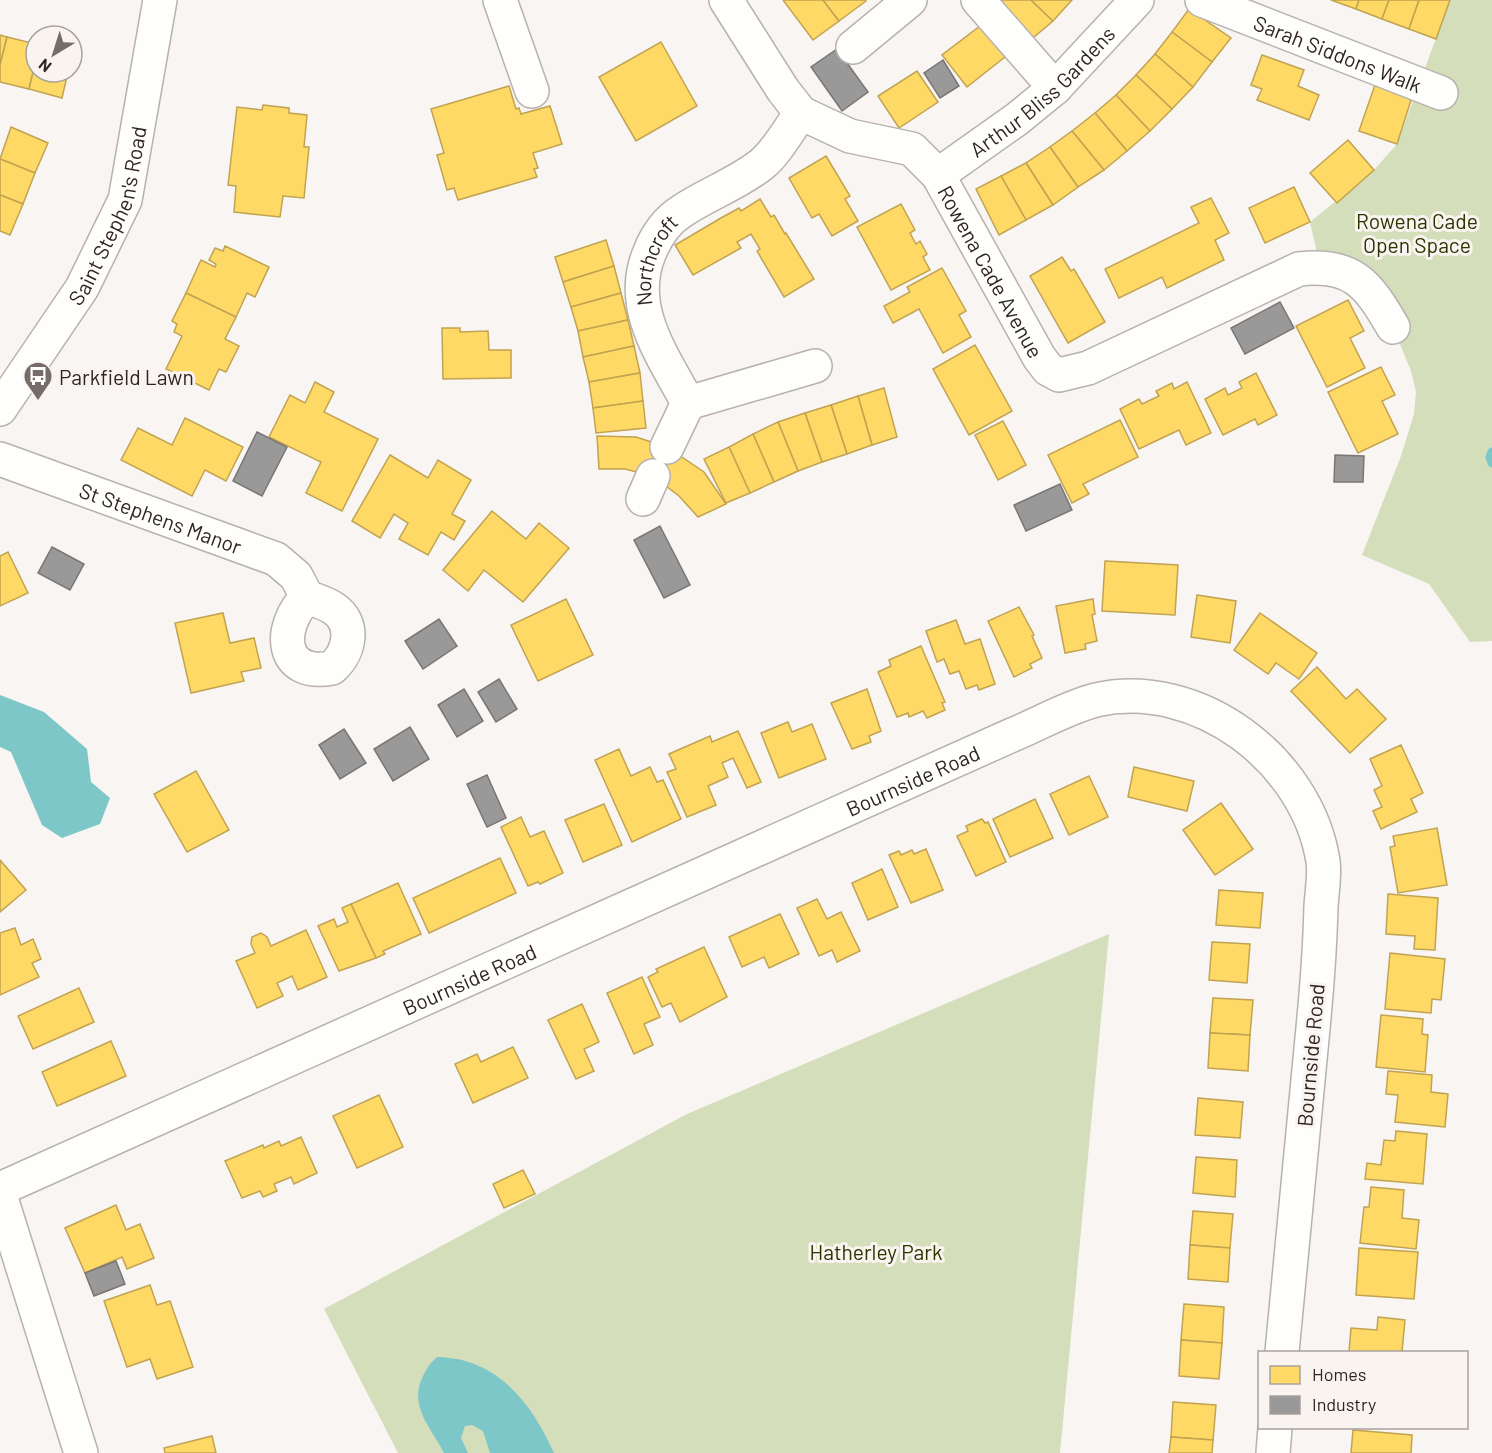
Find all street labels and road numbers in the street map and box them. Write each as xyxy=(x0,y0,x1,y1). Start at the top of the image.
street label: Sarah Siddons Walk xyxy=(1251,9,1426,97)
street label: Arthur Bliss Gardens xyxy=(964,20,1119,161)
street label: Saint Stephen's Road xyxy=(62,124,150,309)
street label: Rowena Cade Avenue xyxy=(934,181,1049,362)
street label: Northcroft xyxy=(630,208,682,307)
street label: St Stephens Manor xyxy=(76,476,246,558)
street label: Bournside Road xyxy=(842,739,983,820)
street label: Bournside Road xyxy=(398,938,540,1019)
street label: Bournside Road xyxy=(1291,982,1329,1128)

